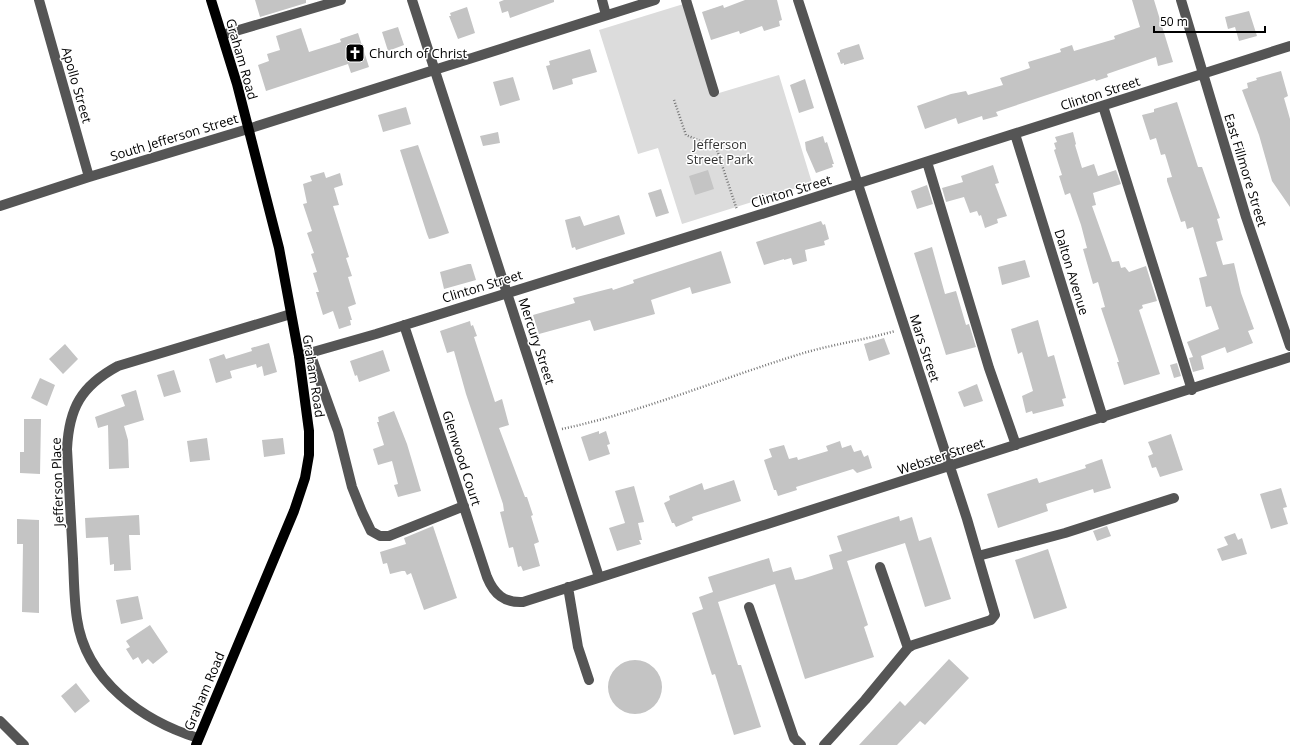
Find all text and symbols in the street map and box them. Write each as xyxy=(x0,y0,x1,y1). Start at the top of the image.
scale bar xyxy=(1154,8,1265,34)
text: 50 m xyxy=(1160,13,1188,30)
street label: Graham Road xyxy=(222,16,262,102)
church icon: Church of Christ xyxy=(344,42,366,64)
place label: Church of Christ xyxy=(369,44,468,62)
street label: Apollo Street xyxy=(58,45,97,125)
street label: Clinton Street xyxy=(1058,72,1143,114)
street label: South Jefferson Street xyxy=(108,109,240,165)
street label: East Fillmore Street xyxy=(1220,111,1272,229)
park label: Jefferson Street Park xyxy=(687,135,754,168)
street label: Clinton Street xyxy=(749,170,834,212)
street label: Dalton Avenue xyxy=(1050,227,1094,317)
street label: Clinton Street xyxy=(440,265,525,307)
street label: Mercury Street xyxy=(515,295,560,387)
street label: Mars Street xyxy=(906,312,945,384)
street label: Graham Road xyxy=(299,333,329,419)
street label: Glenwood Court xyxy=(438,408,486,508)
street label: Webster Street xyxy=(895,433,987,479)
street label: Jefferson Place xyxy=(46,437,68,529)
street label: Graham Road xyxy=(179,649,229,733)

